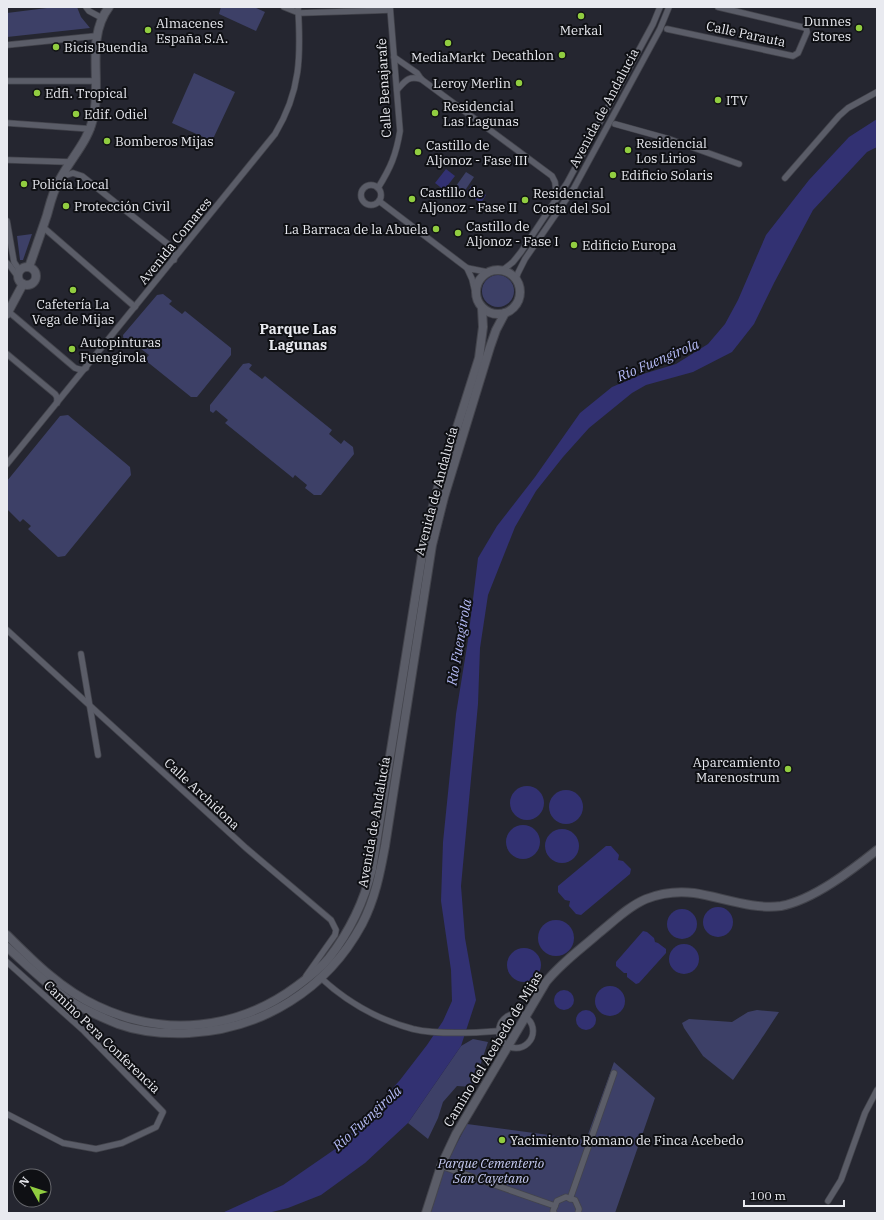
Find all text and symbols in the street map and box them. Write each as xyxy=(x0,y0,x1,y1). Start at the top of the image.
marker: Merkal xyxy=(576,11,586,21)
place label: Dunnes Stores xyxy=(804,13,851,45)
place label: Almacenes España S.A. xyxy=(156,15,228,47)
street label: Calle Parauta xyxy=(705,17,787,51)
place label: Merkal xyxy=(560,22,602,39)
marker: Dunnes Stores xyxy=(854,23,864,33)
marker: Almacenes España S.A. xyxy=(143,25,153,35)
street label: Calle Benajarafe xyxy=(373,38,395,138)
marker: MediaMarkt xyxy=(443,38,453,48)
place label: Bicis Buendia xyxy=(64,39,148,56)
marker: Bicis Buendia xyxy=(51,42,61,52)
street label: Avenida de Andalucía xyxy=(565,45,643,171)
place label: Decathlon xyxy=(492,47,554,64)
place label: MediaMarkt xyxy=(411,49,485,66)
marker: Decathlon xyxy=(557,50,567,60)
place label: Leroy Merlin xyxy=(433,75,511,92)
marker: Leroy Merlin xyxy=(514,78,524,88)
place label: Edfi. Tropical xyxy=(45,85,127,102)
marker: Edfi. Tropical xyxy=(32,88,42,98)
place label: ITV xyxy=(726,92,748,109)
marker: ITV xyxy=(713,95,723,105)
place label: Residencial Las Lagunas xyxy=(443,98,519,130)
place label: Edif. Odiel xyxy=(84,106,147,123)
marker: Residencial Las Lagunas xyxy=(430,108,440,118)
marker: Edif. Odiel xyxy=(71,109,81,119)
place label: Bomberos Mijas xyxy=(115,133,214,150)
place label: Residencial Los Lirios xyxy=(636,135,707,167)
marker: Bomberos Mijas xyxy=(102,136,112,146)
place label: Castillo de Aljonoz - Fase III xyxy=(426,137,528,169)
marker: Residencial Los Lirios xyxy=(623,145,633,155)
marker: Castillo de Aljonoz - Fase III xyxy=(413,147,423,157)
place label: Edificio Solaris xyxy=(621,167,713,184)
marker: Edificio Solaris xyxy=(608,170,618,180)
place label: Policía Local xyxy=(32,176,109,193)
marker: Policía Local xyxy=(19,179,29,189)
place label: Castillo de Aljonoz - Fase II xyxy=(420,184,517,216)
place label: Residencial Costa del Sol xyxy=(533,185,610,217)
street label: Avenida Comares xyxy=(135,194,215,288)
marker: Castillo de Aljonoz - Fase II xyxy=(407,194,417,204)
marker: Residencial Costa del Sol xyxy=(520,195,530,205)
place label: Protección Civil xyxy=(74,198,170,215)
marker: Protección Civil xyxy=(61,201,71,211)
place label: Castillo de Aljonoz - Fase I xyxy=(466,218,559,250)
place label: La Barraca de la Abuela xyxy=(284,221,428,238)
marker: La Barraca de la Abuela xyxy=(431,224,441,234)
marker: Castillo de Aljonoz - Fase I xyxy=(453,228,463,238)
place label: Edificio Europa xyxy=(582,237,676,254)
marker: Edificio Europa xyxy=(569,240,579,250)
marker: Cafetería La Vega de Mijas xyxy=(68,285,78,295)
place label: Cafetería La Vega de Mijas xyxy=(32,296,114,328)
district label: Parque Las Lagunas xyxy=(259,320,337,354)
place label: Autopinturas Fuengirola xyxy=(80,334,161,366)
water label: Rio Fuengirola xyxy=(613,334,702,386)
marker: Autopinturas Fuengirola xyxy=(67,344,77,354)
street label: Avenida de Andalucía xyxy=(411,425,461,557)
water label: Rio Fuengirola xyxy=(442,597,476,688)
place label: Aparcamiento Marenostrum xyxy=(693,754,780,786)
street label: Calle Archidona xyxy=(161,755,243,833)
street label: Avenida de Andalucía xyxy=(354,755,394,889)
marker: Aparcamiento Marenostrum xyxy=(783,764,793,774)
street label: Camino del Acebedo de Mijas xyxy=(440,968,546,1130)
street label: Camino Pera Conferencia xyxy=(40,977,164,1097)
water label: Rio Fuengirola xyxy=(328,1081,406,1155)
place label: Yacimiento Romano de Finca Acebedo xyxy=(510,1132,743,1149)
marker: Yacimiento Romano de Finca Acebedo xyxy=(497,1135,507,1145)
park label: Parque Cementerio San Cayetano xyxy=(437,1155,544,1187)
north arrow xyxy=(12,1168,52,1208)
text: N xyxy=(16,1174,33,1189)
scale bar xyxy=(744,1182,844,1208)
text: 100 m xyxy=(750,1188,786,1203)

